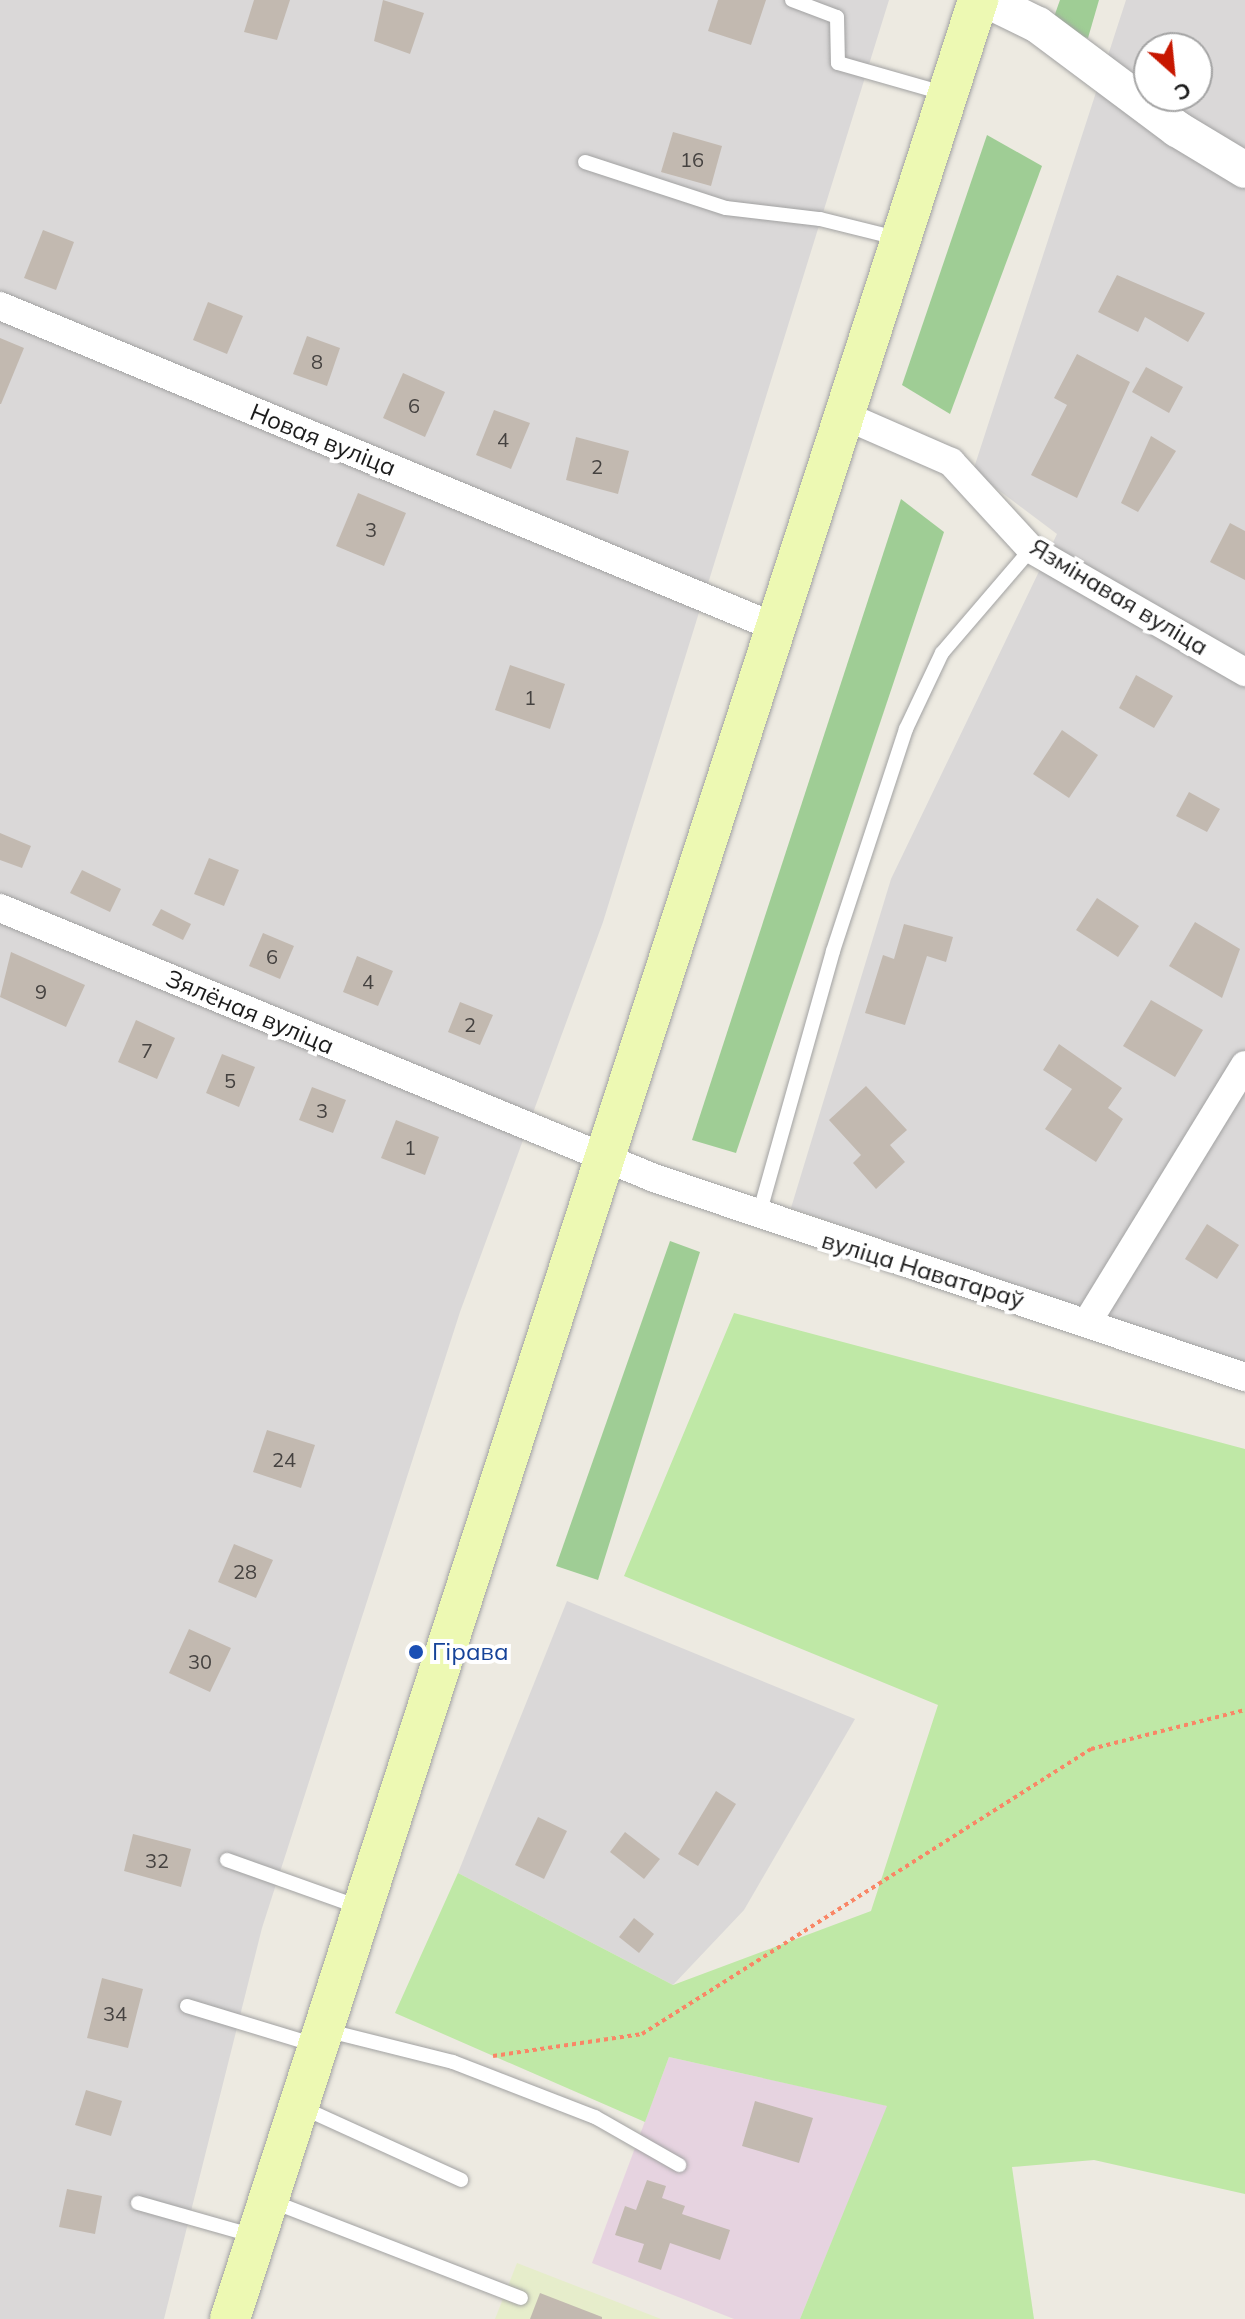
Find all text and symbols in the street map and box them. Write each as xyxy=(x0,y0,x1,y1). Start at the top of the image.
north arrow xyxy=(1133,32,1213,112)
text: С xyxy=(1170,76,1196,107)
house number: 16 xyxy=(680,147,704,171)
house number: 8 xyxy=(311,349,323,373)
house number: 6 xyxy=(408,393,420,417)
street label: Новая вуліца xyxy=(246,398,400,482)
house number: 4 xyxy=(497,427,509,451)
house number: 2 xyxy=(591,454,603,478)
house number: 3 xyxy=(365,517,377,541)
street label: Язмінавая вуліца xyxy=(1025,533,1213,661)
house number: 1 xyxy=(524,685,536,709)
house number: 6 xyxy=(266,944,278,968)
street label: Зялёная вуліца xyxy=(162,964,338,1060)
house number: 4 xyxy=(362,969,374,993)
house number: 9 xyxy=(35,979,47,1003)
house number: 2 xyxy=(464,1012,476,1036)
house number: 7 xyxy=(141,1038,153,1062)
house number: 5 xyxy=(224,1068,236,1092)
house number: 3 xyxy=(316,1098,328,1122)
house number: 1 xyxy=(404,1135,416,1159)
street label: вуліца Наватараў xyxy=(818,1226,1028,1314)
house number: 24 xyxy=(272,1447,296,1471)
house number: 28 xyxy=(233,1559,257,1583)
place label: Гірава xyxy=(432,1638,509,1666)
marker: Гірава xyxy=(407,1643,425,1661)
house number: 30 xyxy=(188,1649,212,1673)
house number: 32 xyxy=(145,1848,169,1872)
house number: 34 xyxy=(103,2001,127,2025)

